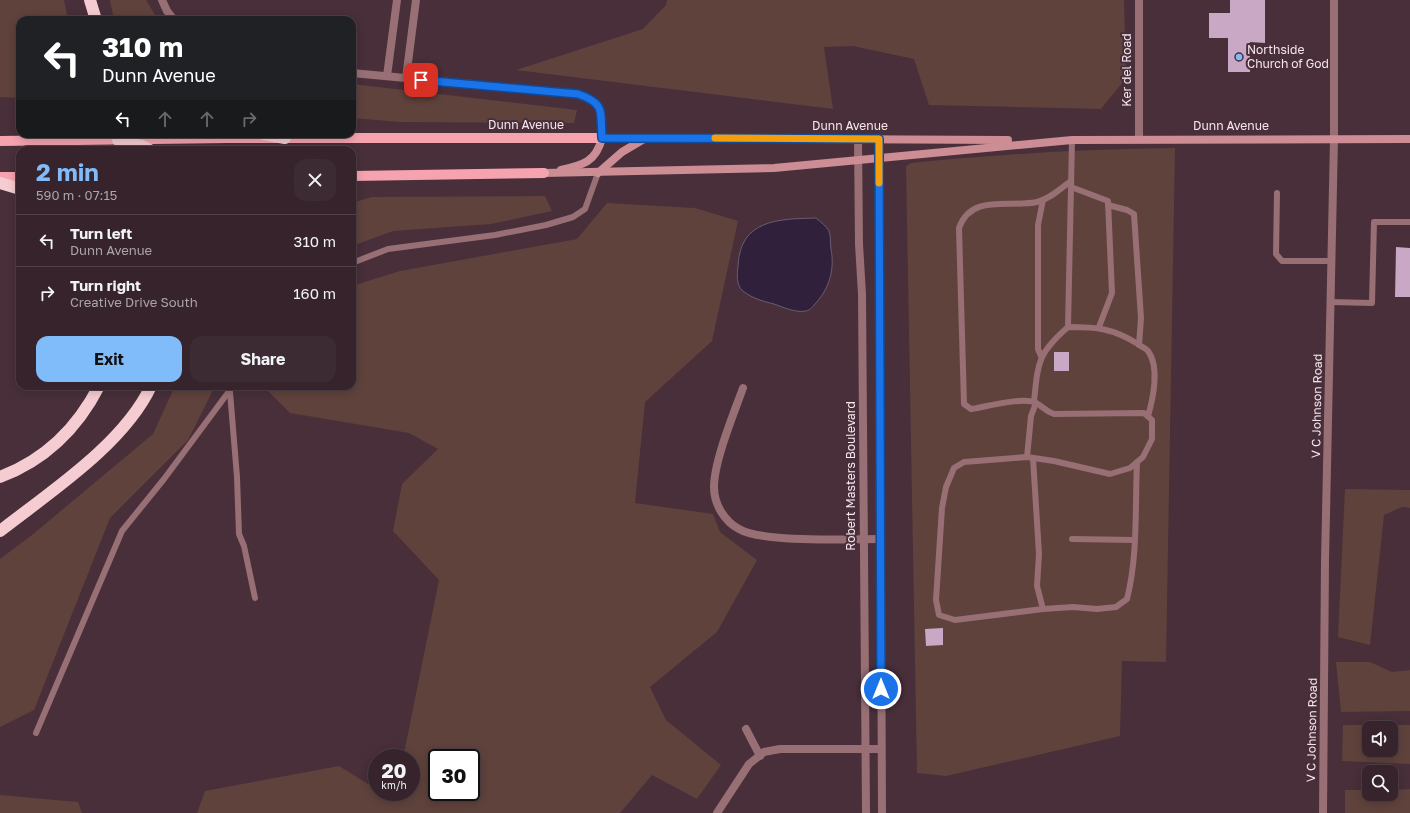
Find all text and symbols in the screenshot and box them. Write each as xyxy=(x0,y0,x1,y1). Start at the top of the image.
text: 310 m xyxy=(102,30,183,63)
icon: left xyxy=(36,32,88,84)
street label: Ker del Road xyxy=(1119,33,1134,107)
place label: Northside Church of God xyxy=(1247,42,1329,71)
marker: Northside Church of God xyxy=(1234,52,1244,62)
pin xyxy=(404,63,438,97)
text: Dunn Avenue xyxy=(102,64,216,86)
icon: arrive xyxy=(410,69,432,91)
icon: left xyxy=(112,108,134,130)
icon: ahead xyxy=(154,108,176,130)
icon: ahead xyxy=(196,108,218,130)
icon: right xyxy=(238,108,260,130)
street label: Dunn Avenue xyxy=(488,117,564,132)
street label: Dunn Avenue xyxy=(812,118,888,133)
street label: Dunn Avenue xyxy=(1193,118,1269,133)
text: 2 min xyxy=(36,157,99,186)
button: close xyxy=(294,159,336,201)
text: 590 m · 07:15 xyxy=(36,187,117,203)
text: Turn left xyxy=(70,224,132,242)
icon: left xyxy=(36,230,58,252)
text: 310 m xyxy=(294,232,336,250)
text: Dunn Avenue xyxy=(70,242,152,258)
text: Turn right xyxy=(70,276,141,294)
icon: right xyxy=(36,282,58,304)
text: 160 m xyxy=(293,284,336,302)
text: Creative Drive South xyxy=(70,294,198,310)
button: Exit xyxy=(36,336,182,382)
button: Share xyxy=(190,336,336,382)
street label: V C Johnson Road xyxy=(1308,354,1325,458)
street label: Robert Masters Boulevard xyxy=(843,401,858,551)
position arrow xyxy=(860,668,902,710)
street label: V C Johnson Road xyxy=(1303,678,1320,782)
map controls xyxy=(1362,721,1398,801)
button: sound xyxy=(1362,721,1398,757)
speed limit sign: 30 xyxy=(428,749,480,801)
text: 20 xyxy=(381,758,407,782)
button: search xyxy=(1362,765,1398,801)
text: km/h xyxy=(381,779,407,791)

